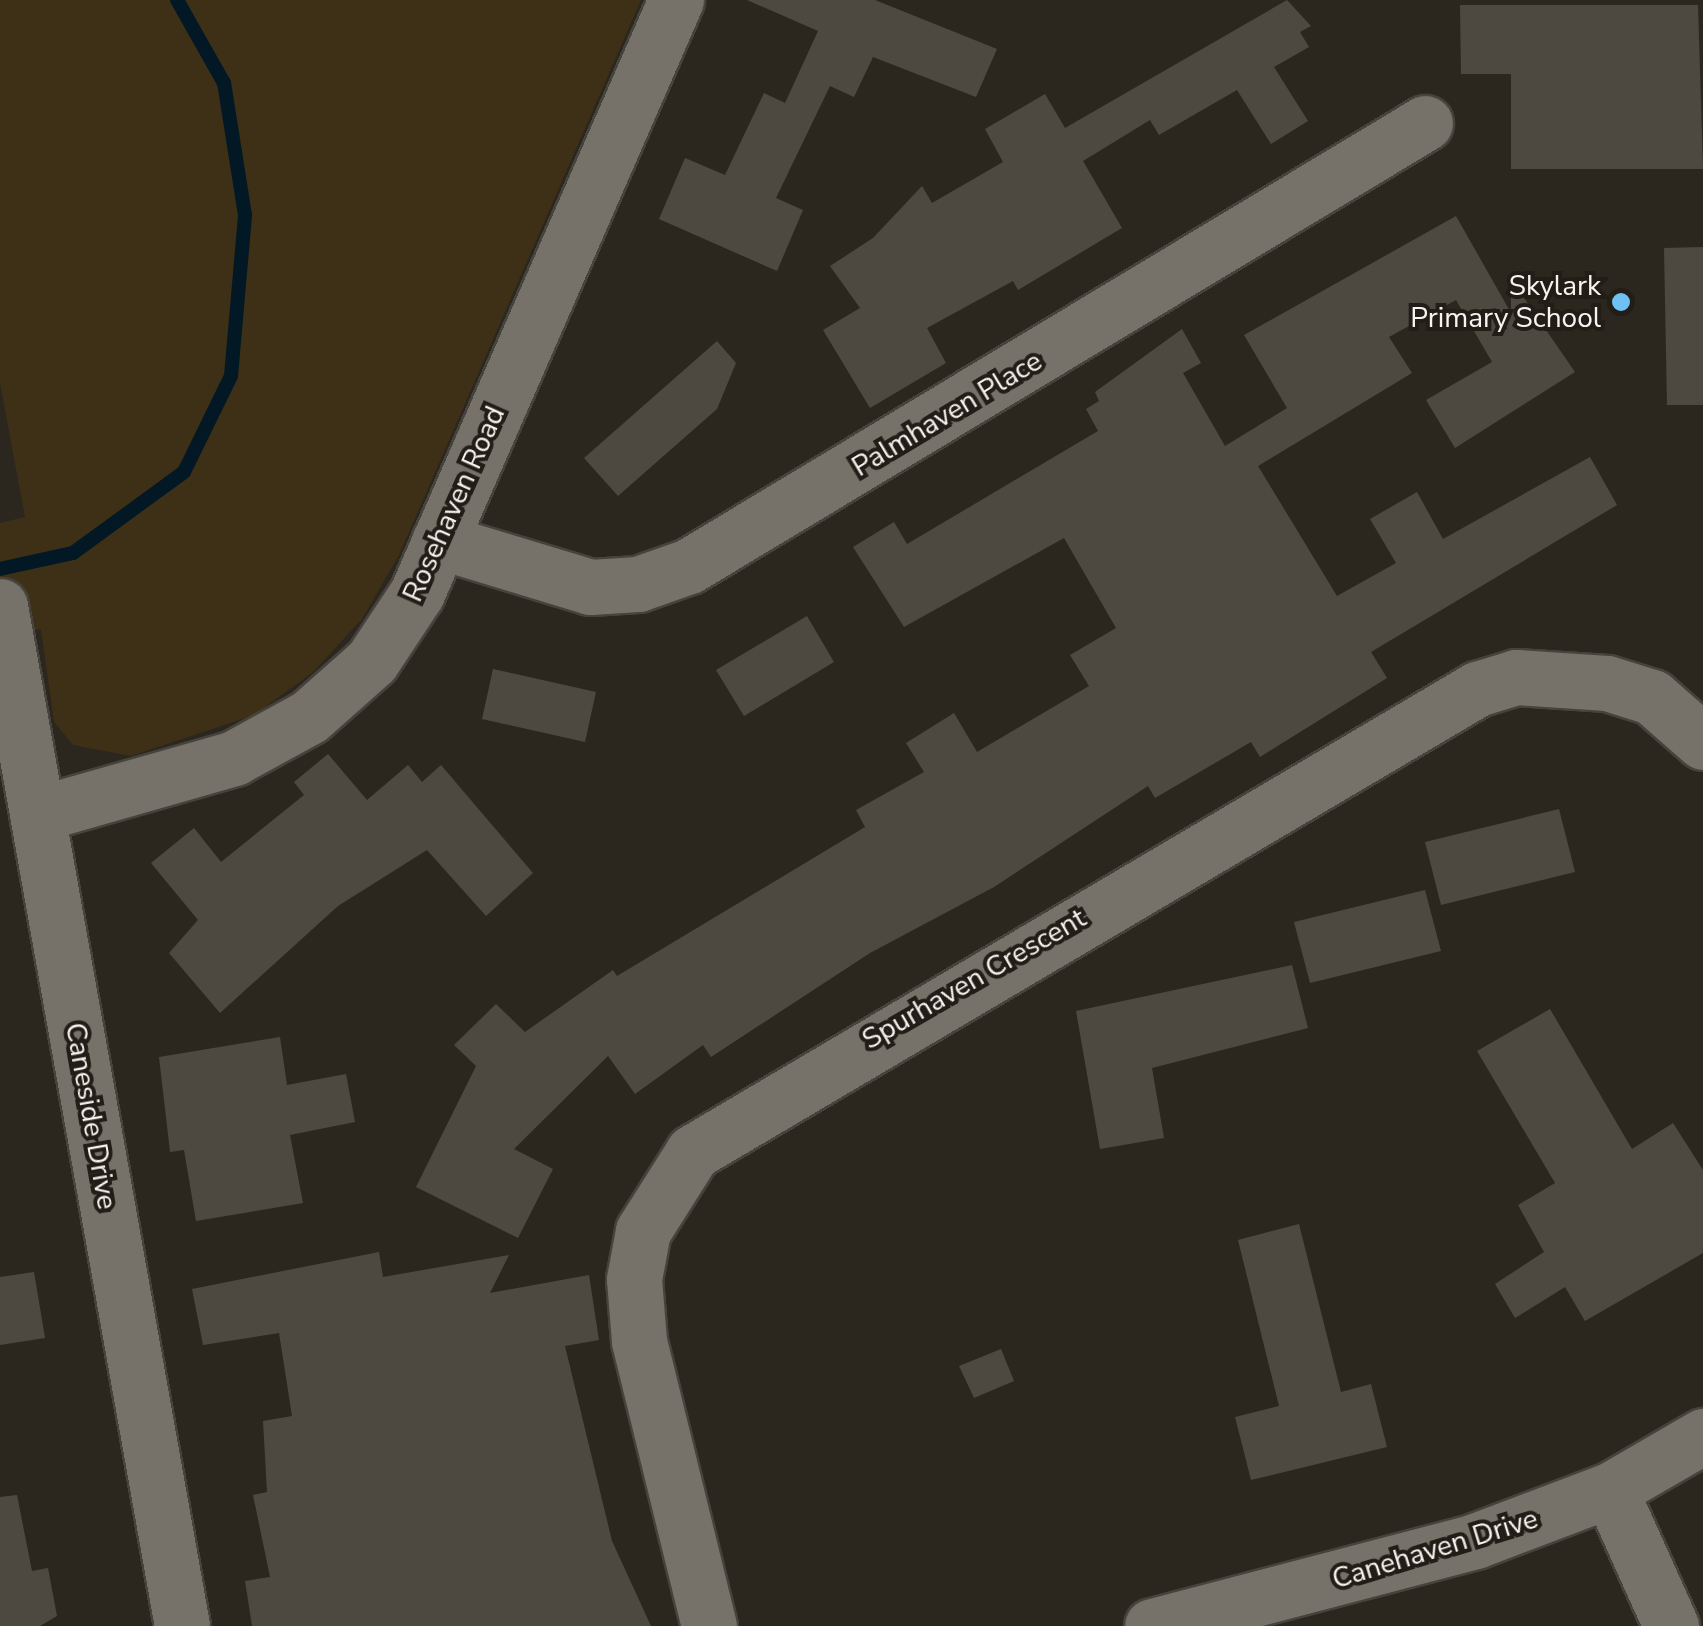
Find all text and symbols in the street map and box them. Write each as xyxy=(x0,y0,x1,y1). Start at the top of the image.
place label: Skylark Primary School xyxy=(1410,269,1601,335)
marker: Skylark Primary School xyxy=(1610,291,1632,313)
street label: Palmhaven Place xyxy=(846,344,1048,484)
street label: Rosehaven Road xyxy=(396,401,512,607)
street label: Spurhaven Crescent xyxy=(856,901,1092,1057)
street label: Caneside Drive xyxy=(58,1020,124,1212)
street label: Canehaven Drive xyxy=(1328,1502,1542,1596)

